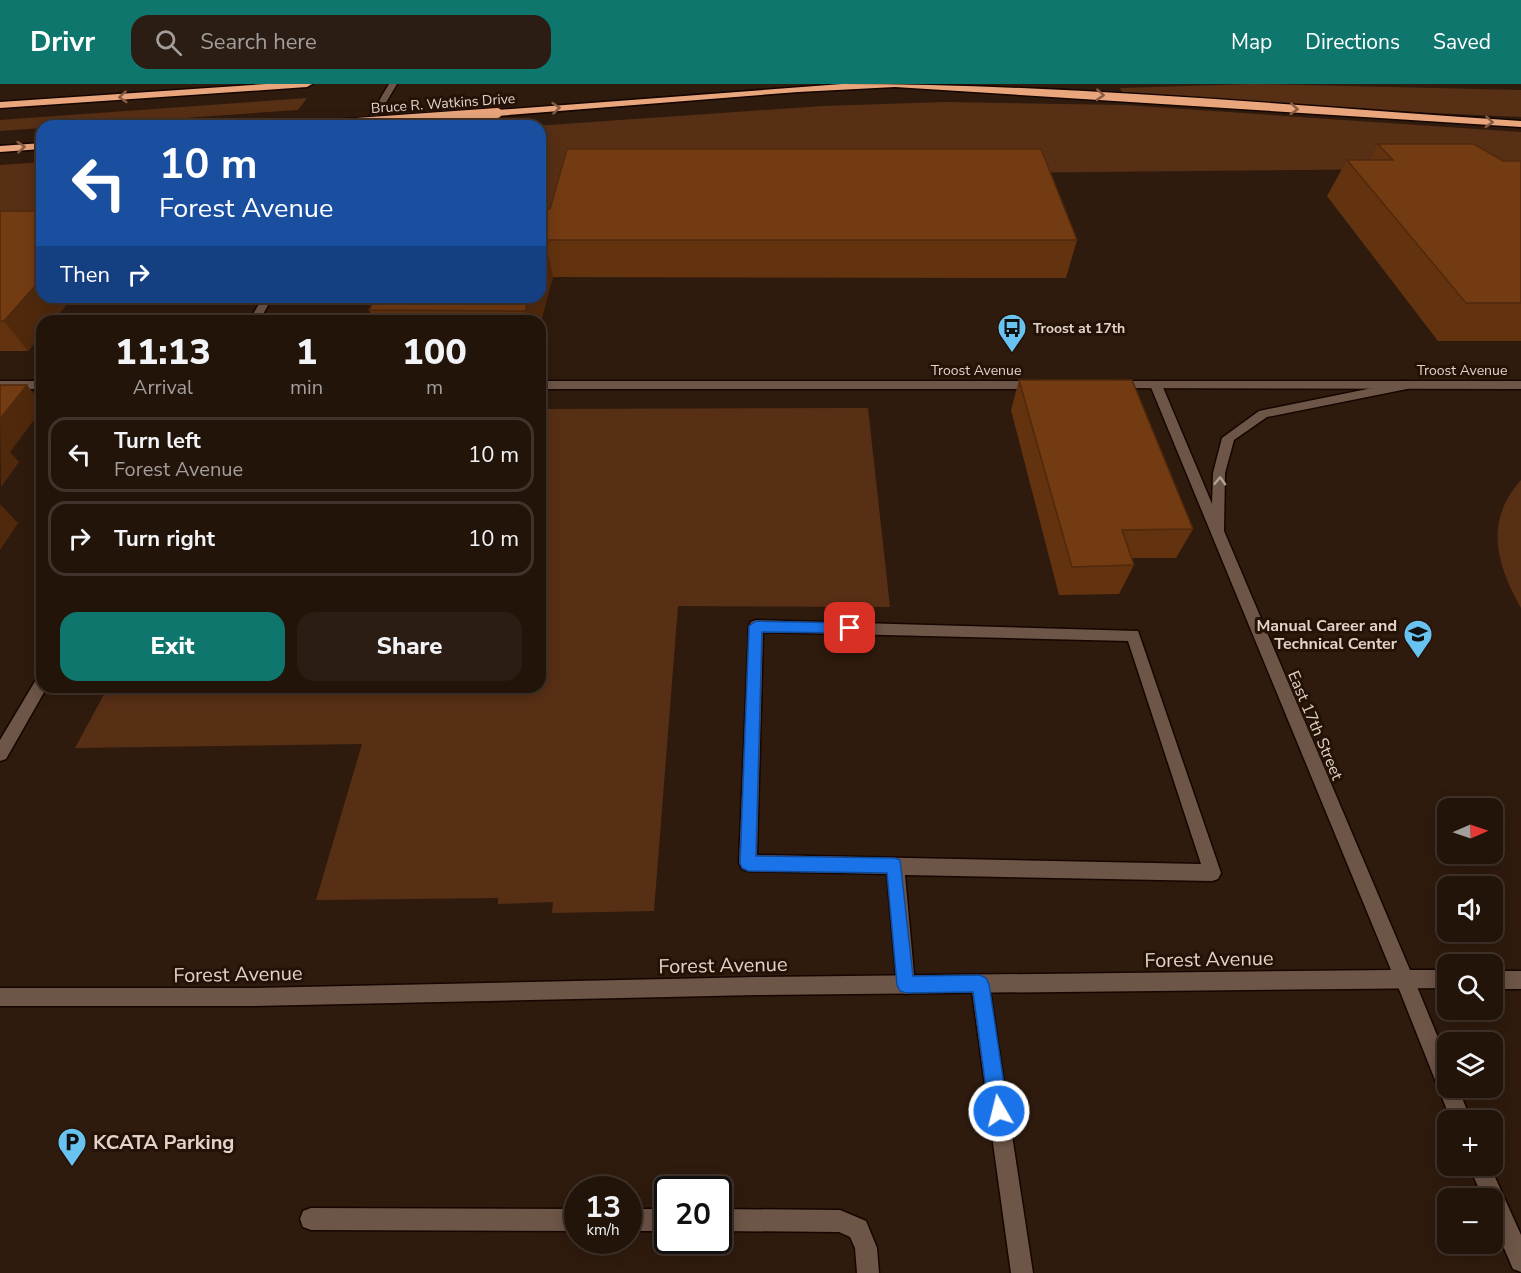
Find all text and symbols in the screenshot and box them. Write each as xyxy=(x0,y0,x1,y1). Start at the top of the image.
search box xyxy=(131,15,551,69)
text: Drivr xyxy=(30,23,95,61)
icon: search xyxy=(152,26,185,59)
text: Search here xyxy=(200,27,317,57)
text: Map xyxy=(1231,28,1272,56)
text: Directions xyxy=(1305,28,1400,56)
text: Saved xyxy=(1433,28,1491,56)
street label: Bruce R. Watkins Drive xyxy=(370,89,516,118)
one-way arrow xyxy=(1095,89,1104,102)
one-way arrow xyxy=(118,90,127,103)
one-way arrow xyxy=(551,102,560,115)
one-way arrow xyxy=(1290,102,1299,115)
one-way arrow xyxy=(1484,115,1493,128)
text: 10 m xyxy=(159,136,258,193)
one-way arrow xyxy=(16,141,26,154)
icon: left xyxy=(60,144,138,222)
text: Forest Avenue xyxy=(159,190,333,227)
icon: right xyxy=(122,258,155,291)
text: Then xyxy=(60,260,110,290)
bus stop icon: Troost at 17th xyxy=(996,312,1028,354)
place label: Troost at 17th xyxy=(1033,319,1125,338)
text: 11:13 xyxy=(115,328,211,377)
text: 1 xyxy=(296,328,317,377)
text: 100 xyxy=(402,328,467,377)
street label: Troost Avenue xyxy=(931,361,1021,380)
street label: Troost Avenue xyxy=(1417,361,1507,380)
text: Arrival xyxy=(133,374,193,401)
text: min xyxy=(290,374,323,401)
text: m xyxy=(426,374,443,401)
text: Turn left xyxy=(114,426,201,456)
icon: left xyxy=(63,438,96,471)
text: 10 m xyxy=(468,440,519,470)
text: Forest Avenue xyxy=(114,456,243,483)
one-way arrow xyxy=(1213,476,1226,485)
icon: right xyxy=(63,522,96,555)
text: Turn right xyxy=(114,524,215,554)
text: 10 m xyxy=(468,524,519,554)
pin xyxy=(824,602,875,653)
icon: arrive xyxy=(833,611,866,644)
button: Exit xyxy=(60,612,285,681)
button: Share xyxy=(297,612,522,681)
place label: Manual Career and Technical Center xyxy=(1256,615,1398,655)
school or university icon: Manual Career and Technical Center xyxy=(1402,618,1434,660)
street label: East 17th Street xyxy=(1282,667,1348,784)
north arrow xyxy=(1437,798,1503,864)
map controls xyxy=(1437,798,1503,1254)
button: sound xyxy=(1437,876,1503,942)
street label: Forest Avenue xyxy=(1144,945,1274,974)
street label: Forest Avenue xyxy=(658,951,788,980)
button: search xyxy=(1437,954,1503,1020)
street label: Forest Avenue xyxy=(173,960,303,989)
button: layers xyxy=(1437,1032,1503,1098)
position arrow xyxy=(967,1079,1031,1143)
button: + xyxy=(1437,1110,1503,1176)
parking icon: KCATA Parking xyxy=(56,1126,88,1168)
place label: KCATA Parking xyxy=(93,1129,234,1156)
speed limit sign: 20 xyxy=(654,1176,732,1254)
text: 13 xyxy=(585,1187,621,1228)
button: − xyxy=(1437,1188,1503,1254)
text: km/h xyxy=(586,1220,620,1240)

